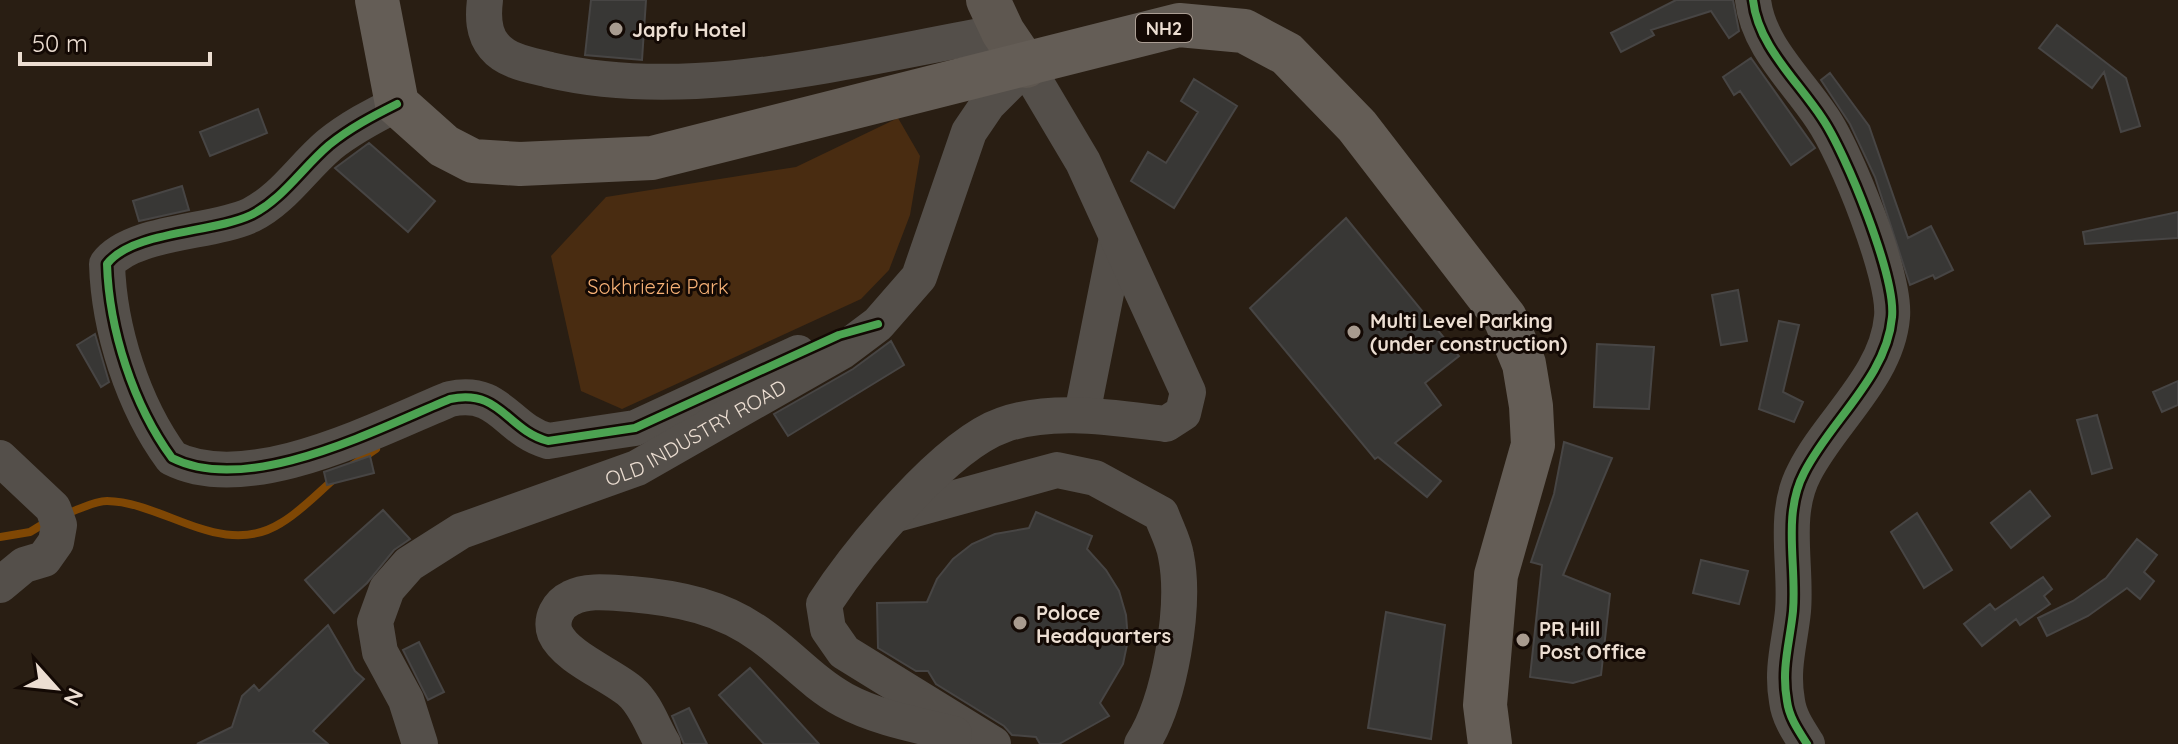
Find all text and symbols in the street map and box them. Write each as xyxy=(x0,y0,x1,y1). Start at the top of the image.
road number: NH2 xyxy=(1136,14,1192,42)
scale bar xyxy=(20,16,210,66)
place label: Japfu Hotel xyxy=(632,17,746,42)
marker: Japfu Hotel xyxy=(607,20,625,38)
text: 50 m xyxy=(32,28,88,58)
park label: Sokhriezie Park xyxy=(587,274,729,299)
place label: Multi Level Parking (under construction) xyxy=(1370,308,1567,356)
marker: Multi Level Parking (under construction) xyxy=(1345,323,1363,341)
street label: OLD INDUSTRY ROAD xyxy=(601,373,790,491)
place label: Poloce Headquarters xyxy=(1036,600,1171,648)
marker: Poloce Headquarters xyxy=(1011,614,1029,632)
place label: PR Hill Post Office xyxy=(1539,616,1646,664)
marker: PR Hill Post Office xyxy=(1514,631,1532,649)
north arrow xyxy=(16,648,96,728)
text: N xyxy=(58,684,90,711)

